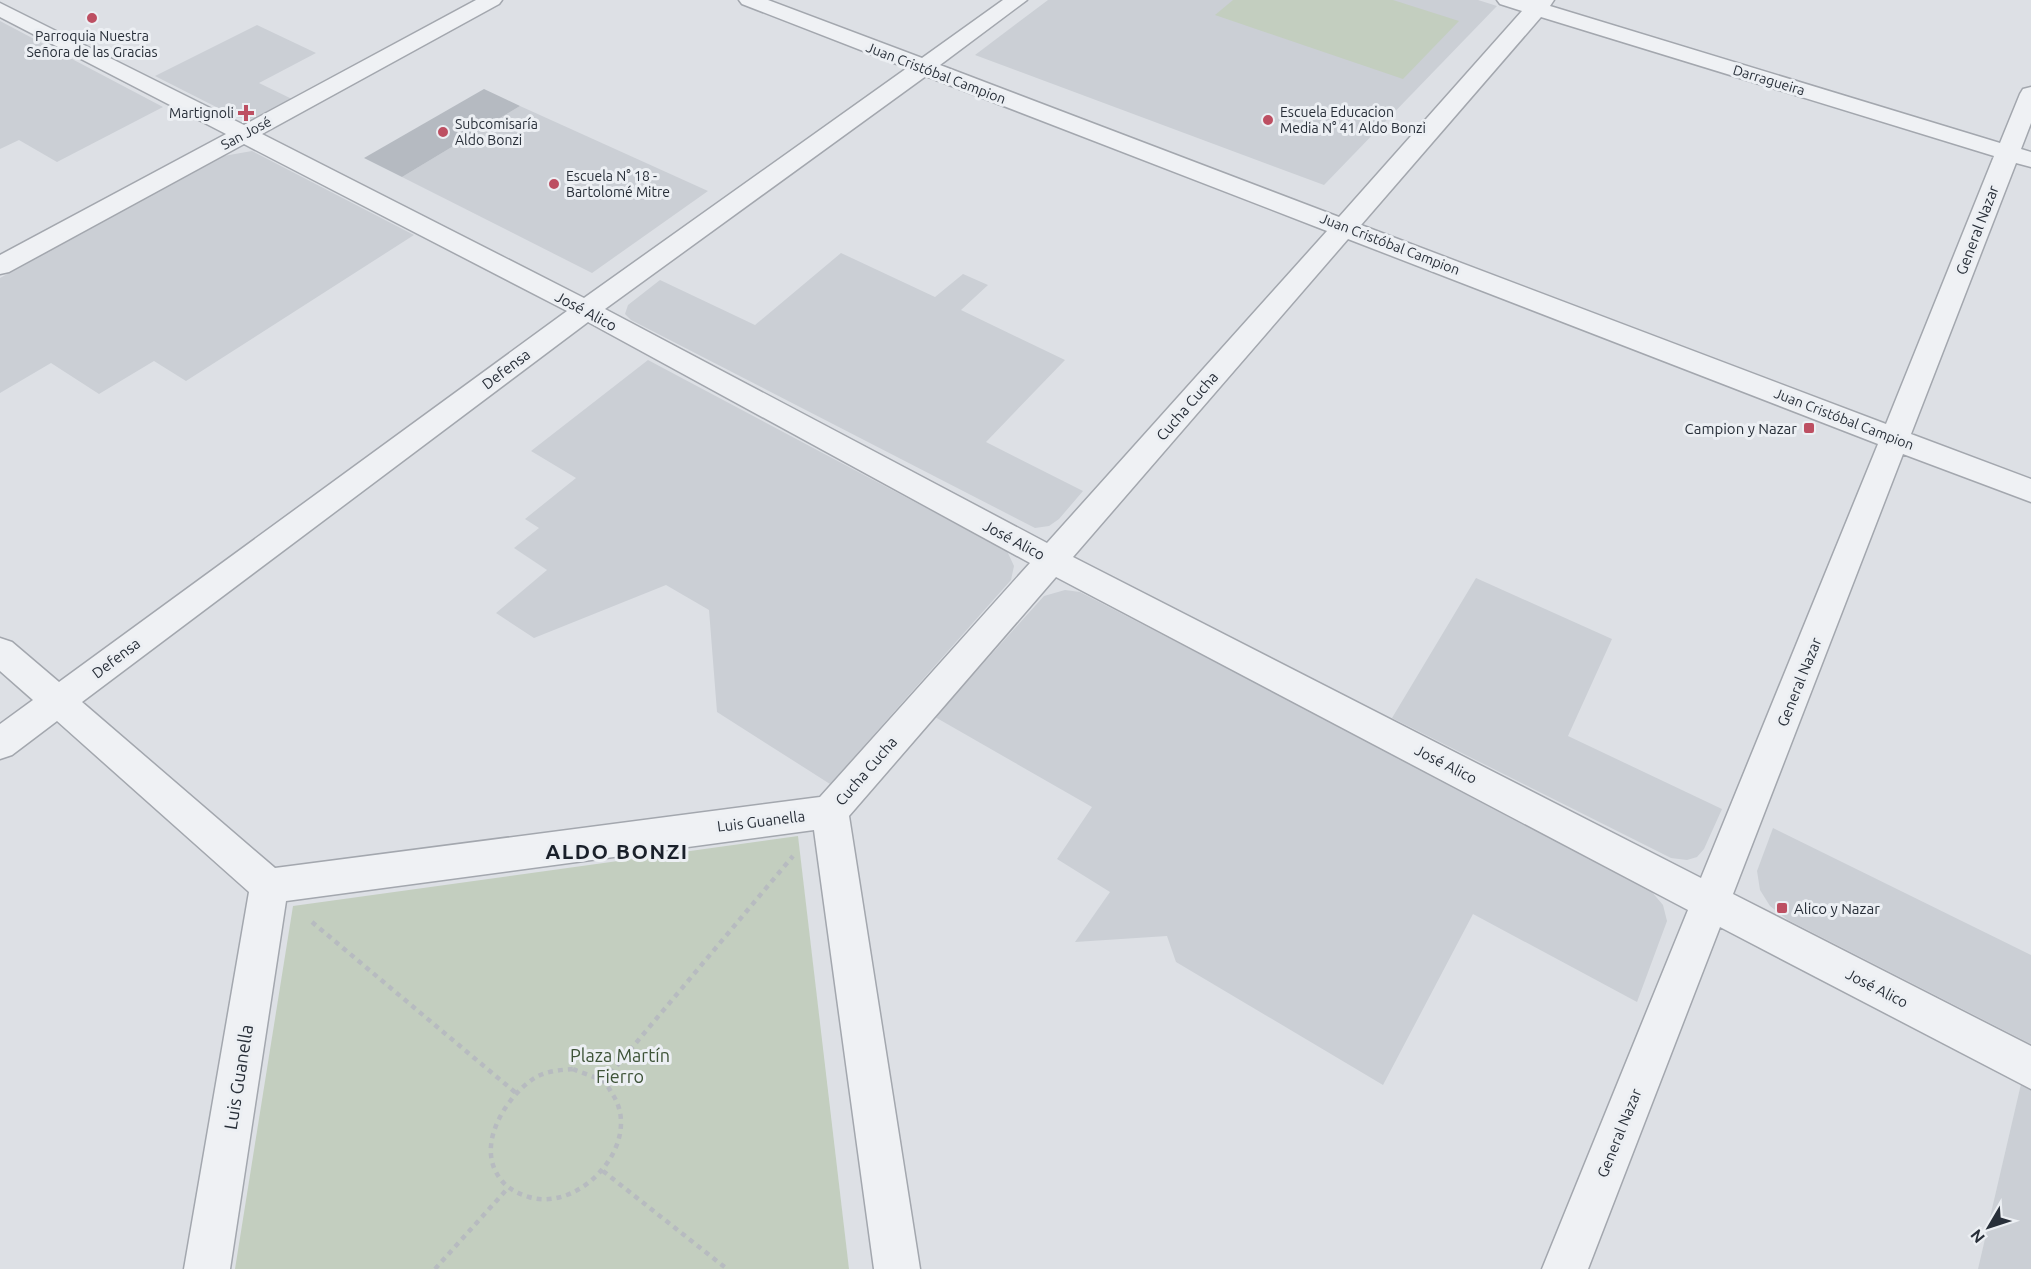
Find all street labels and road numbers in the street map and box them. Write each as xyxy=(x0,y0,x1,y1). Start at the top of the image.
street label: Juan Cristóbal Campion xyxy=(864,39,1008,107)
street label: Darragueira xyxy=(1731,61,1807,99)
street label: San José xyxy=(218,113,274,153)
street label: General Nazar xyxy=(1952,183,2002,277)
street label: Juan Cristóbal Campion xyxy=(1318,210,1462,278)
street label: José Alico xyxy=(552,288,620,334)
street label: Defensa xyxy=(479,345,533,393)
street label: Cucha Cucha xyxy=(1153,368,1221,444)
street label: Juan Cristóbal Campion xyxy=(1772,385,1916,453)
street label: José Alico xyxy=(980,517,1048,563)
street label: Defensa xyxy=(89,634,143,682)
street label: General Nazar xyxy=(1773,635,1825,729)
street label: Cucha Cucha xyxy=(832,733,900,809)
street label: José Alico xyxy=(1412,741,1480,787)
street label: Luis Guanella xyxy=(716,807,806,835)
street label: José Alico xyxy=(1843,965,1911,1011)
street label: Luis Guanella xyxy=(220,1023,256,1131)
street label: General Nazar xyxy=(1593,1086,1645,1180)

